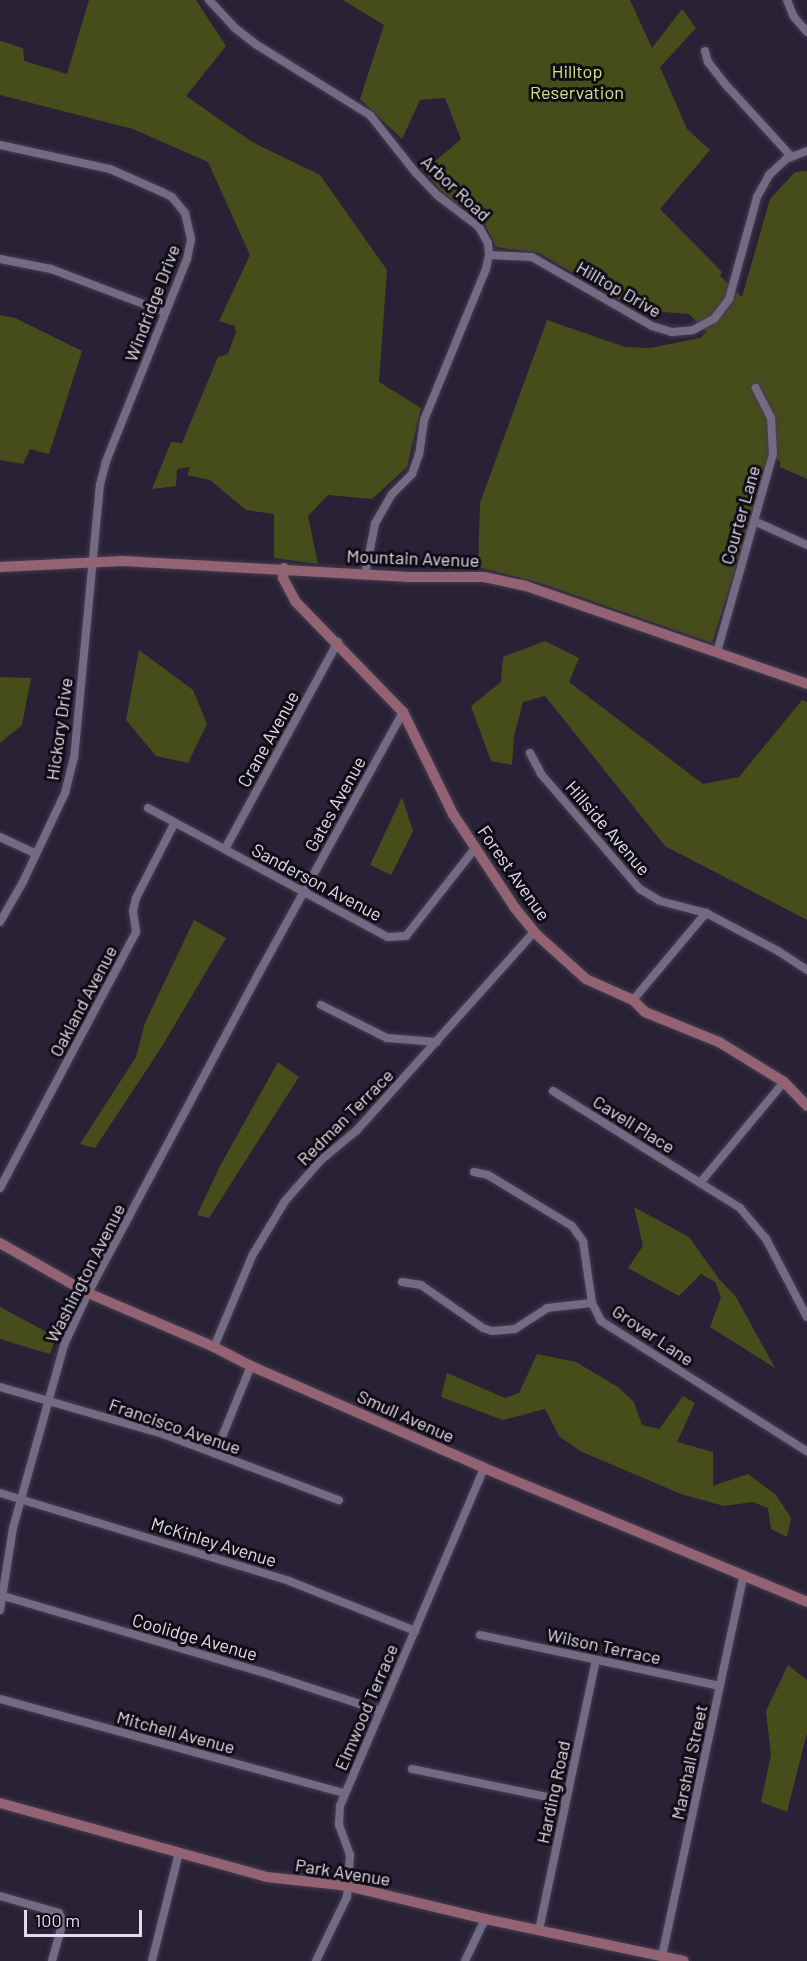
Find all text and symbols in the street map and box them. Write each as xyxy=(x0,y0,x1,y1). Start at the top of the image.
park label: Hilltop Reservation xyxy=(530,61,624,104)
street label: Arbor Road xyxy=(417,150,495,226)
street label: Windridge Drive xyxy=(120,241,184,365)
street label: Hilltop Drive xyxy=(573,256,665,322)
street label: Courter Lane xyxy=(716,463,764,567)
street label: Mountain Avenue xyxy=(346,545,480,571)
street label: Hickory Drive xyxy=(41,676,77,782)
street label: Crane Avenue xyxy=(233,687,303,791)
street label: Gates Avenue xyxy=(300,753,370,855)
street label: Hillside Avenue xyxy=(561,776,655,880)
street label: Forest Avenue xyxy=(473,821,555,925)
street label: Sanderson Avenue xyxy=(248,839,386,925)
street label: Oakland Avenue xyxy=(45,942,121,1060)
street label: Redman Terrace xyxy=(292,1064,398,1170)
street label: Cavell Place xyxy=(589,1090,679,1158)
street label: Washington Avenue xyxy=(41,1200,129,1346)
street label: Grover Lane xyxy=(608,1300,698,1370)
street label: Smull Avenue xyxy=(354,1385,458,1447)
street label: Francisco Avenue xyxy=(106,1393,244,1459)
street label: McKinley Avenue xyxy=(149,1513,279,1571)
street label: Coolidge Avenue xyxy=(130,1609,260,1665)
street label: Wilson Terrace xyxy=(545,1623,663,1669)
street label: Elmwood Terrace xyxy=(330,1641,402,1773)
street label: Marshall Street xyxy=(666,1702,712,1822)
street label: Mitchell Avenue xyxy=(115,1706,237,1758)
street label: Harding Road xyxy=(532,1739,574,1845)
street label: Park Avenue xyxy=(294,1854,392,1890)
scale bar xyxy=(27,1898,146,1936)
text: 100 m xyxy=(35,1909,80,1931)

